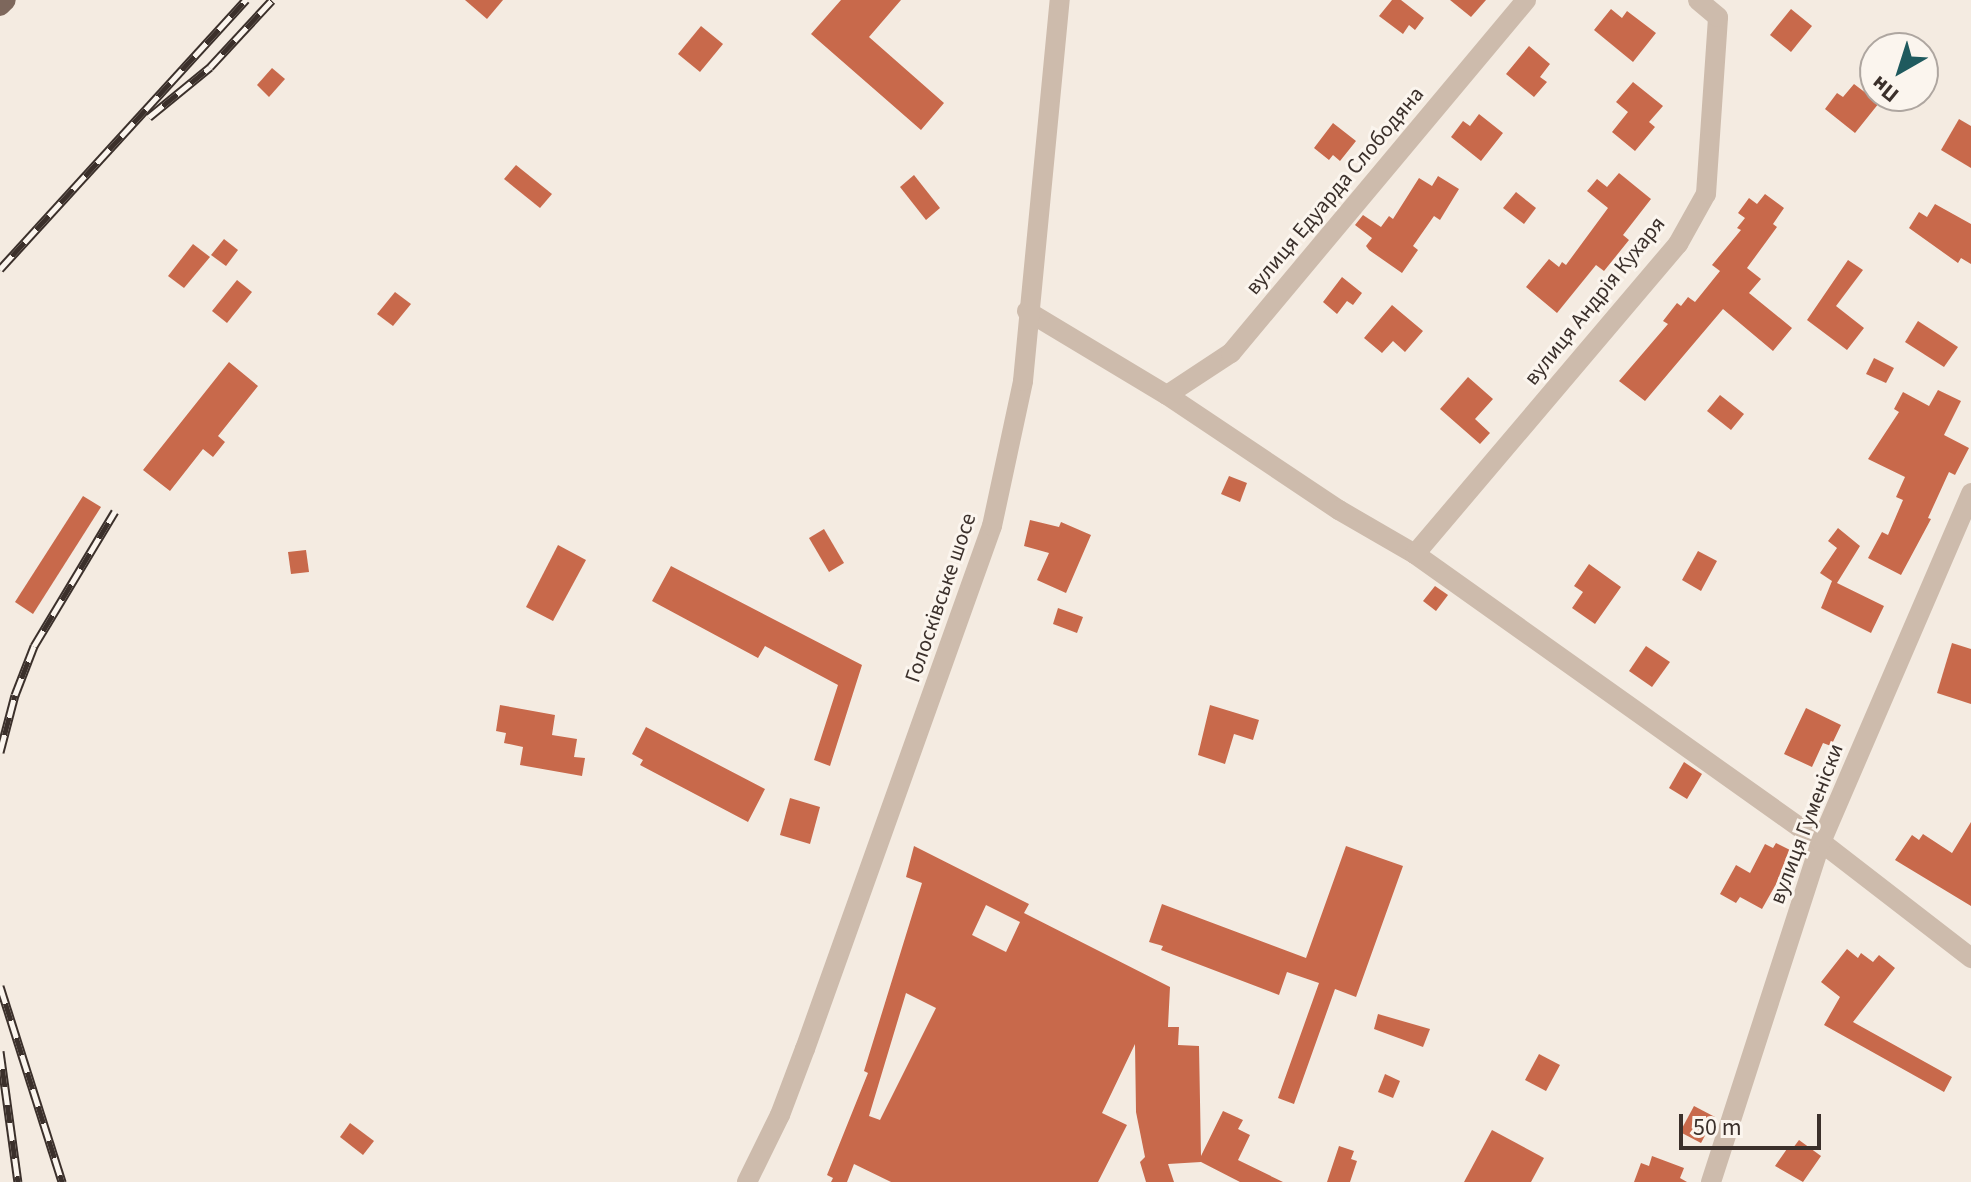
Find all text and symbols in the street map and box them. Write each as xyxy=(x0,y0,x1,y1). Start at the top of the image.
north arrow xyxy=(1859,32,1939,112)
text: Пн xyxy=(1864,68,1906,110)
street label: вулиця Едуарда Слободяна xyxy=(1240,82,1430,300)
street label: вулиця Андрія Кухаря xyxy=(1519,211,1671,391)
street label: Голосківське шосе xyxy=(900,510,982,686)
street label: вулиця Гуменіски xyxy=(1764,740,1850,908)
scale bar xyxy=(1683,1098,1825,1148)
text: 50 m xyxy=(1693,1110,1742,1145)

